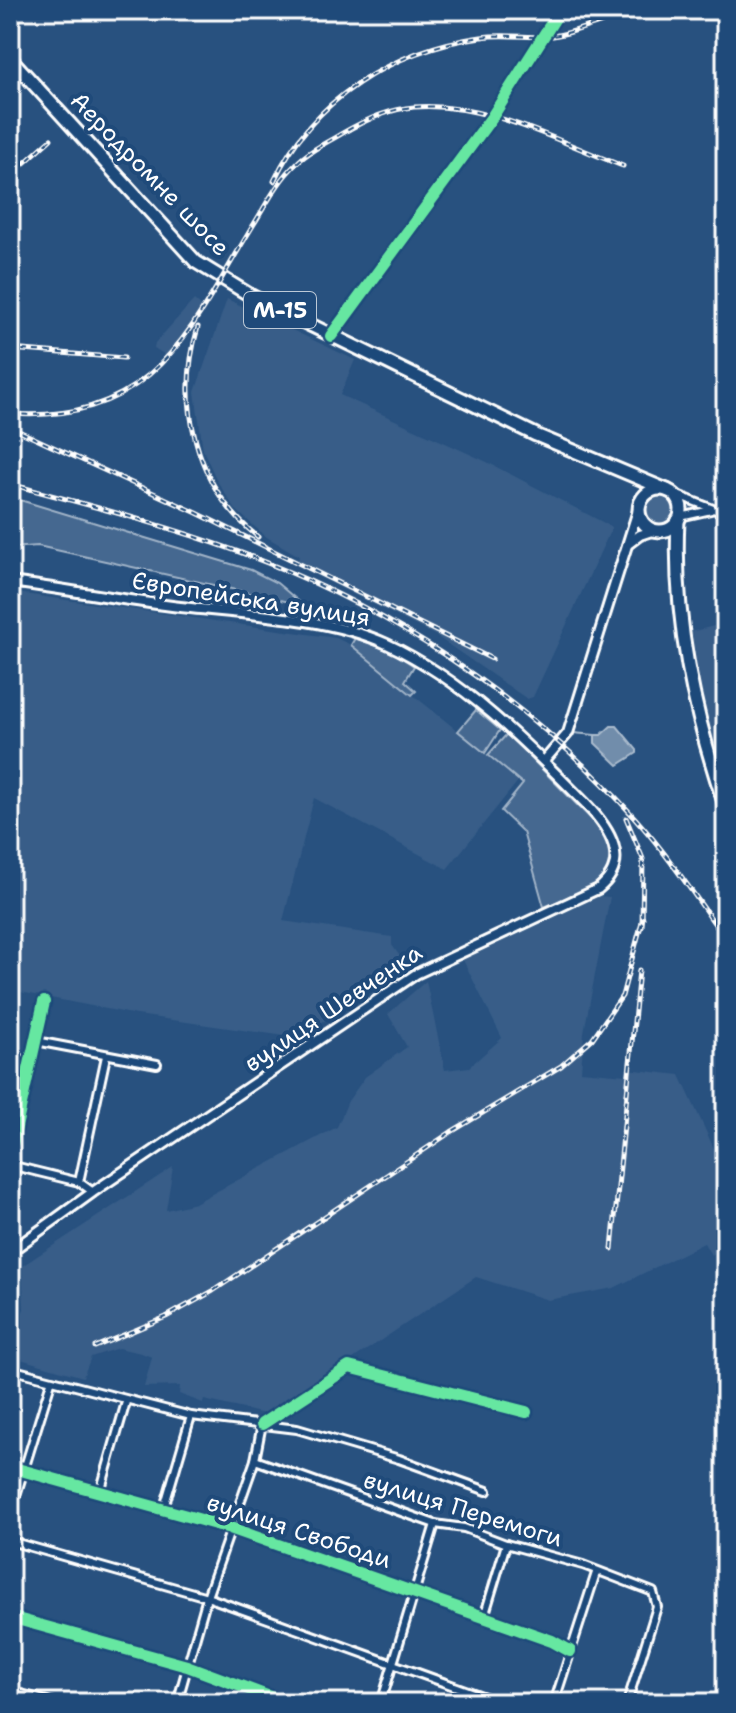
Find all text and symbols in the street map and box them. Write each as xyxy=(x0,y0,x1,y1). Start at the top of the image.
street label: Аеродромне шосе xyxy=(63,85,237,263)
road number: М-15 xyxy=(244,292,316,328)
street label: Європейська вулиця xyxy=(130,564,372,634)
street label: вулиця Шевченка xyxy=(238,936,428,1079)
street label: вулиця Перемоги xyxy=(360,1464,566,1554)
street label: вулиця Свободи xyxy=(203,1486,395,1576)

